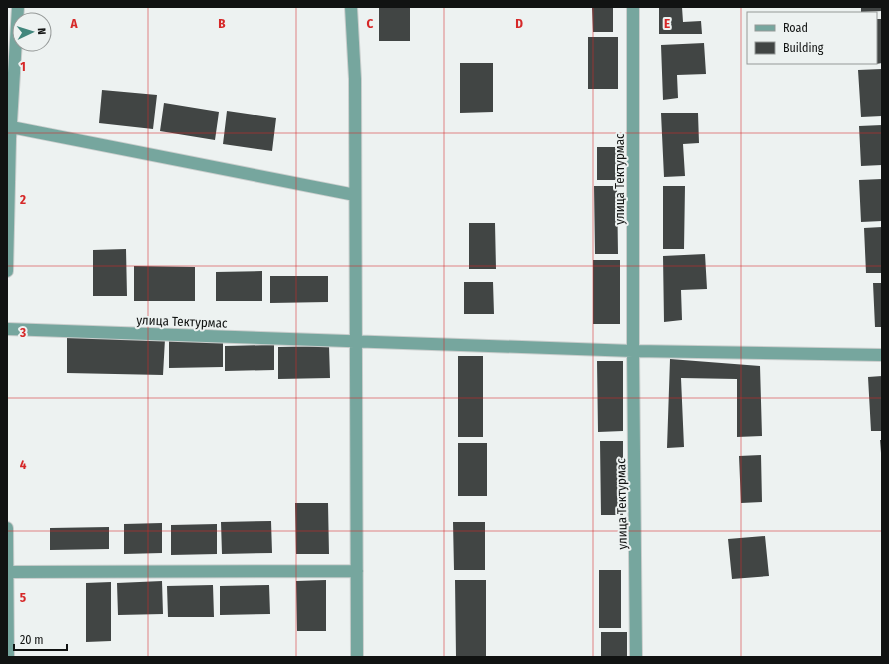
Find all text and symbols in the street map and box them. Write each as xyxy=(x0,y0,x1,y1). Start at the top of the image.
north arrow xyxy=(12,12,52,52)
legend xyxy=(747,12,877,64)
text: A xyxy=(69,16,78,31)
text: B xyxy=(218,16,226,31)
text: C xyxy=(367,16,374,31)
text: D xyxy=(515,16,523,31)
text: E xyxy=(664,16,670,31)
text: Road xyxy=(783,21,808,35)
text: N xyxy=(35,28,48,35)
text: Building xyxy=(783,41,824,55)
text: 1 xyxy=(20,59,26,74)
street label: улица Тектурмас xyxy=(612,133,627,225)
text: 2 xyxy=(19,192,26,207)
street label: улица Тектурмас xyxy=(136,312,228,331)
text: 3 xyxy=(19,325,26,340)
text: 4 xyxy=(20,457,27,472)
street label: улица Тектурмас xyxy=(613,458,630,550)
text: 5 xyxy=(20,590,26,605)
scale bar xyxy=(14,626,67,652)
text: 20 m xyxy=(20,633,44,647)

